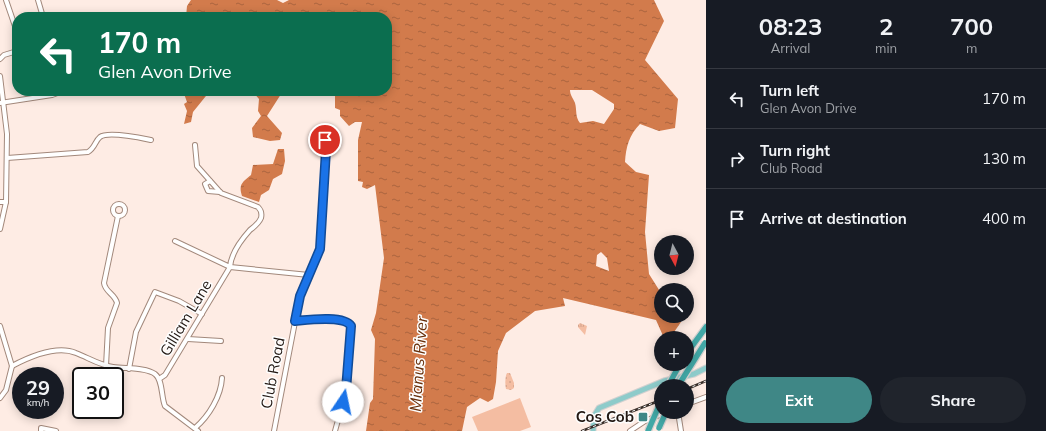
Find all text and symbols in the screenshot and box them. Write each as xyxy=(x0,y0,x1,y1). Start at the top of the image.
text: 08:23 xyxy=(759,11,822,41)
text: 2 xyxy=(879,11,893,41)
text: 700 xyxy=(950,11,993,41)
text: 170 m xyxy=(98,25,181,60)
icon: left xyxy=(32,28,84,80)
text: Arrival xyxy=(771,40,810,56)
text: min xyxy=(875,40,897,56)
text: m xyxy=(966,40,977,56)
text: Glen Avon Drive xyxy=(98,60,232,83)
text: Turn left xyxy=(760,81,819,100)
icon: left xyxy=(726,88,748,110)
text: 170 m xyxy=(982,89,1026,108)
text: Glen Avon Drive xyxy=(760,100,857,116)
pin xyxy=(308,123,342,157)
icon: arrive xyxy=(314,129,336,151)
text: Turn right xyxy=(760,141,830,160)
icon: right xyxy=(726,148,748,170)
text: 130 m xyxy=(982,149,1026,168)
text: Club Road xyxy=(760,160,823,176)
icon: arrive xyxy=(726,208,748,230)
text: Arrive at destination xyxy=(760,209,907,228)
text: 400 m xyxy=(982,209,1026,228)
north arrow xyxy=(654,235,694,275)
map controls xyxy=(654,235,694,419)
street label: Gilliam Lane xyxy=(155,276,216,359)
button: search xyxy=(654,283,694,323)
water label: Mianus River xyxy=(405,314,431,412)
button: + xyxy=(654,331,694,371)
street label: Club Road xyxy=(256,336,289,410)
speed limit sign: 30 xyxy=(72,367,124,419)
text: 29 xyxy=(26,375,50,400)
button: Exit xyxy=(726,377,872,423)
button: Share xyxy=(880,377,1026,423)
button: − xyxy=(654,379,694,419)
position arrow xyxy=(322,381,364,423)
text: km/h xyxy=(27,396,49,409)
place label: Cos Cob xyxy=(576,407,634,426)
marker: Cos Cob xyxy=(637,411,649,423)

